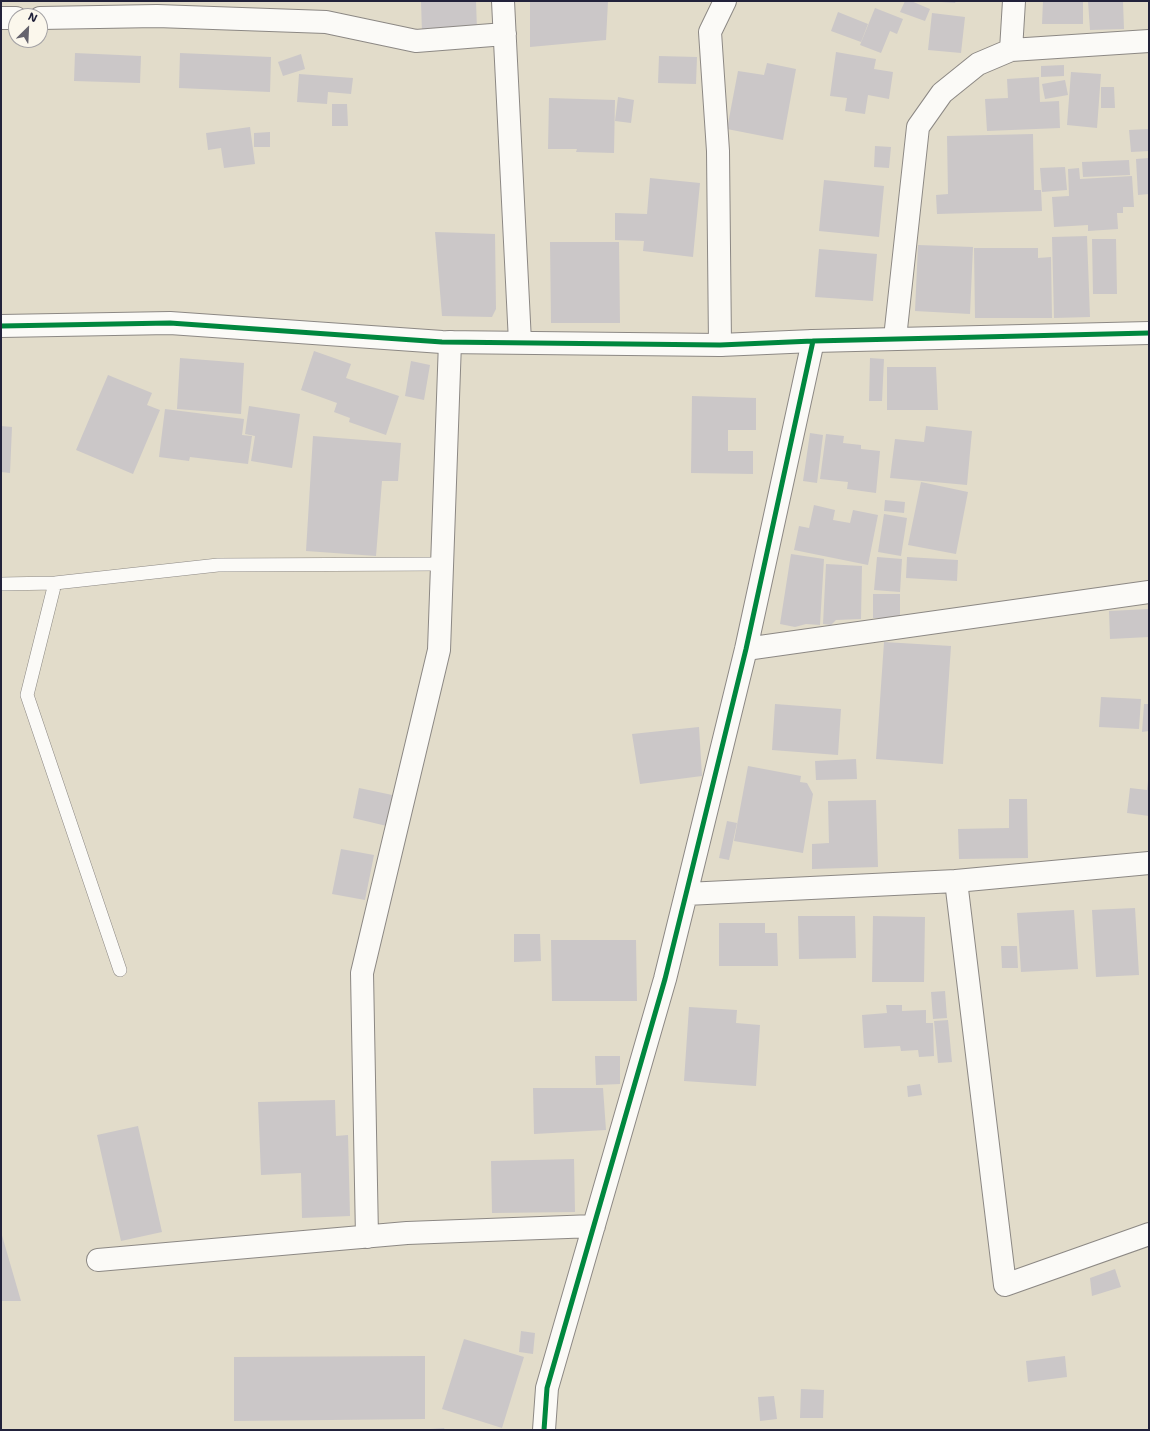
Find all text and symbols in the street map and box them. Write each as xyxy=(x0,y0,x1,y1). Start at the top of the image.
north arrow xyxy=(8,8,48,48)
text: N xyxy=(26,9,40,26)

